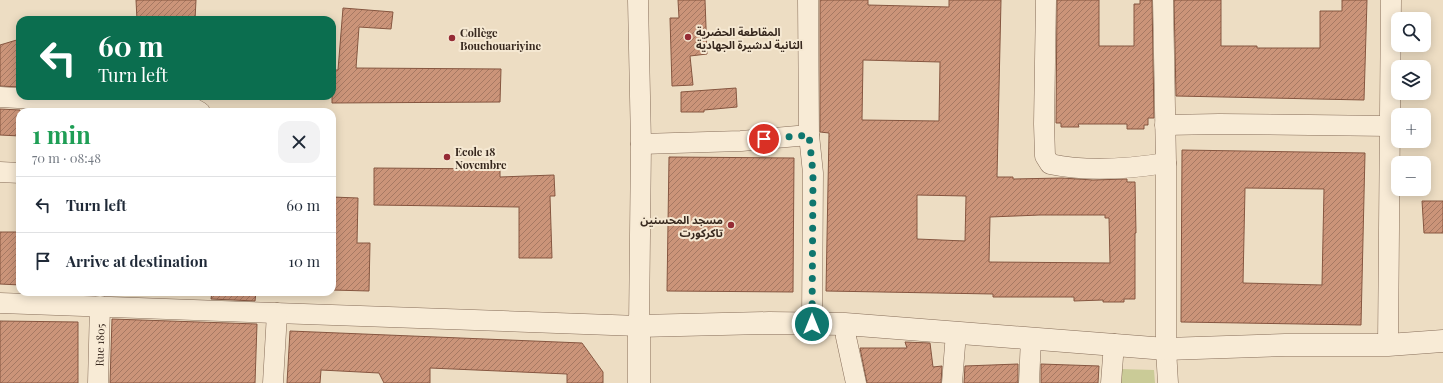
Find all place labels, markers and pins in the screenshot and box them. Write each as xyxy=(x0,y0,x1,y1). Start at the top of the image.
place label: المقاطعة الحضرية الثانية لدشيرة الجهادية xyxy=(696,24,803,52)
place label: Collège Bouchouariyine xyxy=(460,25,541,53)
marker: المقاطعة الحضرية الثانية لدشيرة الجهادية xyxy=(683,32,693,42)
marker: Collège Bouchouariyine xyxy=(447,33,457,43)
pin xyxy=(747,122,781,156)
place label: Ecole 18 Novembre xyxy=(455,144,507,172)
marker: Ecole 18 Novembre xyxy=(442,152,452,162)
place label: مسجد المحسنين تاكركورت xyxy=(640,212,723,240)
marker: مسجد المحسنين تاكركورت xyxy=(726,220,736,230)

